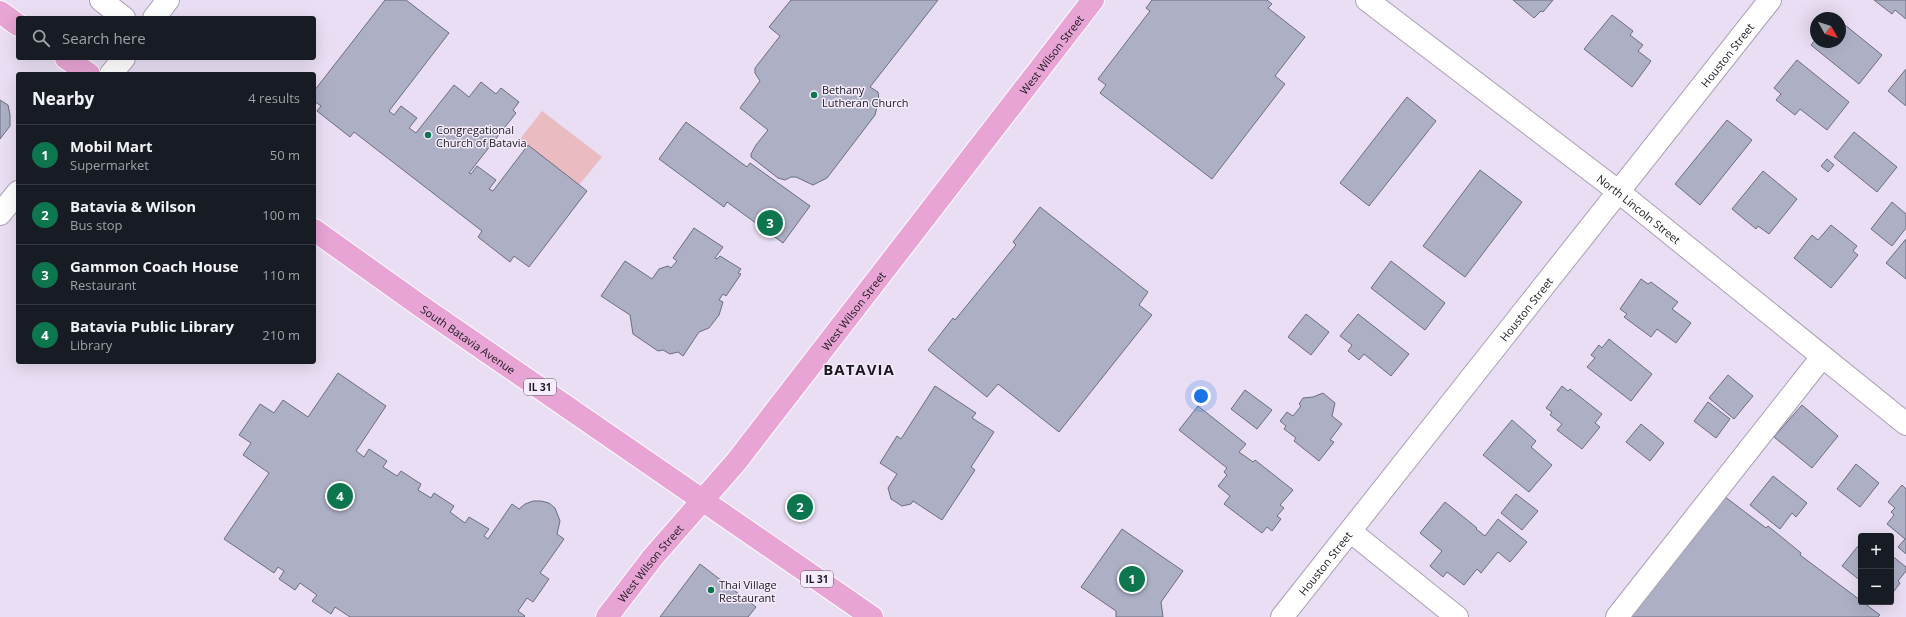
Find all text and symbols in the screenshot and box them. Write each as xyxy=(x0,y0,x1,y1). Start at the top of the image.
street label: West Wilson Street xyxy=(1016,12,1086,97)
north arrow xyxy=(1810,12,1846,48)
search box xyxy=(16,16,316,60)
street label: Houston Street xyxy=(1697,19,1757,90)
icon: search xyxy=(30,27,52,49)
text: Search here xyxy=(62,28,146,48)
place label: Bethany Lutheran Church xyxy=(822,82,908,110)
text: Nearby xyxy=(32,87,94,110)
text: 4 results xyxy=(248,89,300,107)
marker: Bethany Lutheran Church xyxy=(809,90,819,100)
place label: Congregational Church of Batavia xyxy=(436,122,527,150)
marker: Congregational Church of Batavia xyxy=(423,130,433,140)
text: Mobil Mart xyxy=(70,136,153,156)
text: 1 xyxy=(41,146,49,164)
text: 50 m xyxy=(270,146,300,164)
text: Supermarket xyxy=(70,156,149,174)
street label: North Lincoln Street xyxy=(1594,171,1684,247)
text: Batavia & Wilson xyxy=(70,196,196,216)
text: 2 xyxy=(41,206,49,224)
text: 100 m xyxy=(262,206,300,224)
pin: 3 xyxy=(757,208,783,238)
text: Bus stop xyxy=(70,216,123,234)
text: Gammon Coach House xyxy=(70,256,239,276)
text: 3 xyxy=(41,266,49,284)
text: 110 m xyxy=(262,266,300,284)
street label: West Wilson Street xyxy=(818,268,888,353)
street label: Houston Street xyxy=(1496,274,1556,344)
text: Restaurant xyxy=(70,276,137,294)
street label: South Batavia Avenue xyxy=(418,301,519,377)
text: Batavia Public Library xyxy=(70,316,234,336)
text: 4 xyxy=(41,326,49,344)
text: 210 m xyxy=(262,326,300,344)
text: Library xyxy=(70,336,112,354)
district label: BATAVIA xyxy=(823,359,895,379)
road number: IL 31 xyxy=(524,379,556,395)
your location xyxy=(1191,386,1211,406)
pin: 4 xyxy=(327,481,353,511)
pin: 2 xyxy=(787,492,813,522)
street label: West Wilson Street xyxy=(614,521,686,605)
street label: Houston Street xyxy=(1295,528,1355,598)
map controls xyxy=(1858,533,1894,605)
button: + xyxy=(1858,533,1894,569)
pin: 1 xyxy=(1119,564,1145,594)
button: − xyxy=(1858,569,1894,605)
road number: IL 31 xyxy=(801,571,833,587)
place label: Thai Village Restaurant xyxy=(719,577,777,605)
marker: Thai Village Restaurant xyxy=(706,585,716,595)

